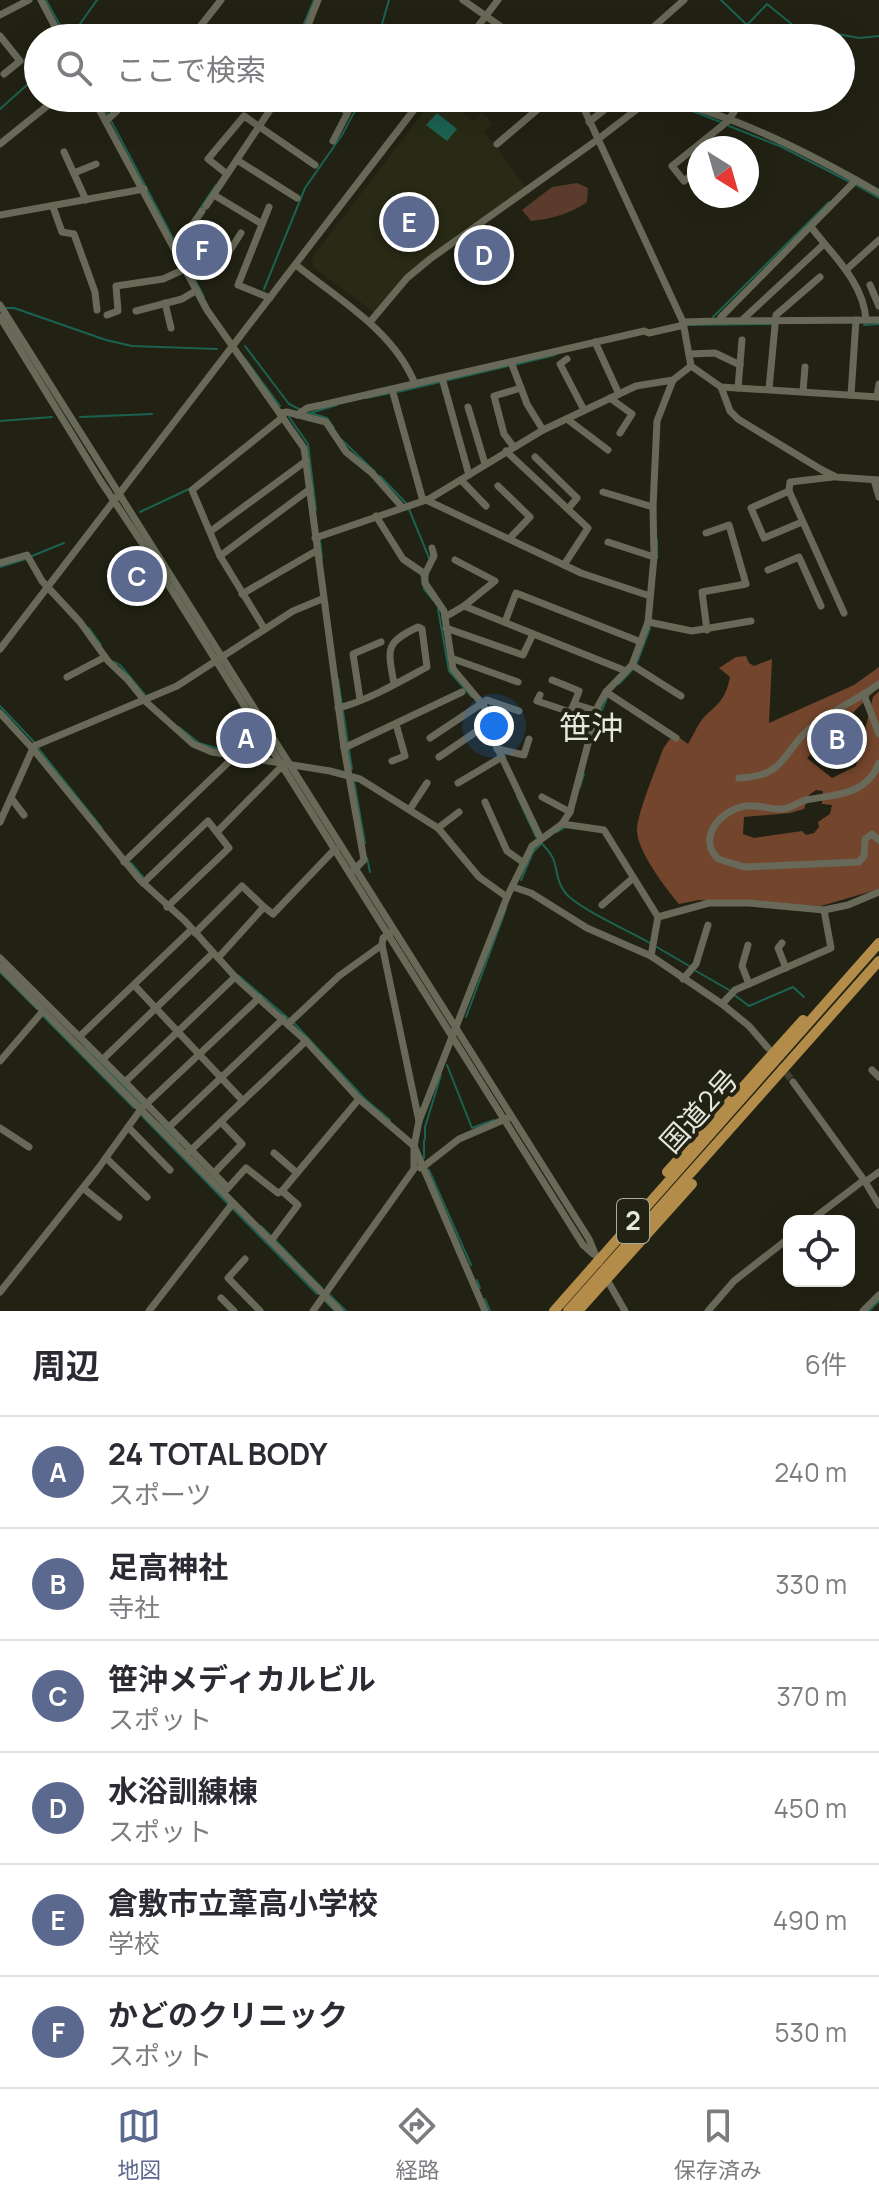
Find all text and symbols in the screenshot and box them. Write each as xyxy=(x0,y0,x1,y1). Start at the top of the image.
search box xyxy=(24,24,855,112)
icon: search xyxy=(52,46,96,90)
text: ここで検索 xyxy=(116,49,266,90)
north arrow xyxy=(687,136,759,208)
pin: E xyxy=(383,192,435,252)
pin: F xyxy=(176,220,228,280)
pin: D xyxy=(458,225,510,285)
pin: C xyxy=(111,546,163,606)
district label: 笹沖 xyxy=(559,705,623,749)
your location xyxy=(474,706,514,746)
pin: A xyxy=(220,708,272,768)
pin: B xyxy=(811,709,863,769)
street label: 国道2号 xyxy=(651,1060,746,1160)
road number: 2 xyxy=(617,1199,649,1243)
map controls xyxy=(783,1215,855,1287)
button: locate xyxy=(783,1215,855,1287)
text: 周辺 xyxy=(32,1342,100,1388)
text: 6件 xyxy=(805,1346,847,1382)
text: 24 TOTAL BODY xyxy=(108,1433,328,1474)
text: A xyxy=(49,1454,67,1490)
text: 240 m xyxy=(774,1454,847,1490)
text: スポーツ xyxy=(108,1476,211,1512)
text: 足高神社 xyxy=(108,1546,228,1587)
text: B xyxy=(50,1566,66,1602)
text: 330 m xyxy=(775,1566,847,1602)
text: 寺社 xyxy=(108,1589,160,1625)
text: 笹沖メディカルビル xyxy=(108,1658,376,1699)
text: C xyxy=(48,1678,68,1714)
text: 370 m xyxy=(776,1678,847,1714)
text: スポット xyxy=(108,1701,212,1737)
text: 水浴訓練棟 xyxy=(108,1770,258,1811)
text: D xyxy=(49,1790,67,1826)
text: 450 m xyxy=(774,1790,847,1826)
text: スポット xyxy=(108,1813,212,1849)
text: 倉敷市立葦高小学校 xyxy=(108,1882,378,1923)
text: E xyxy=(50,1902,66,1938)
text: 490 m xyxy=(773,1902,847,1938)
text: 学校 xyxy=(108,1925,160,1961)
text: かどのクリニック xyxy=(108,1994,348,2035)
text: F xyxy=(51,2014,65,2050)
text: 530 m xyxy=(774,2014,847,2050)
text: スポット xyxy=(108,2037,212,2073)
tab: 地図 xyxy=(117,2104,161,2185)
tab: 経路 xyxy=(395,2104,440,2185)
tab: 保存済み xyxy=(674,2104,762,2185)

